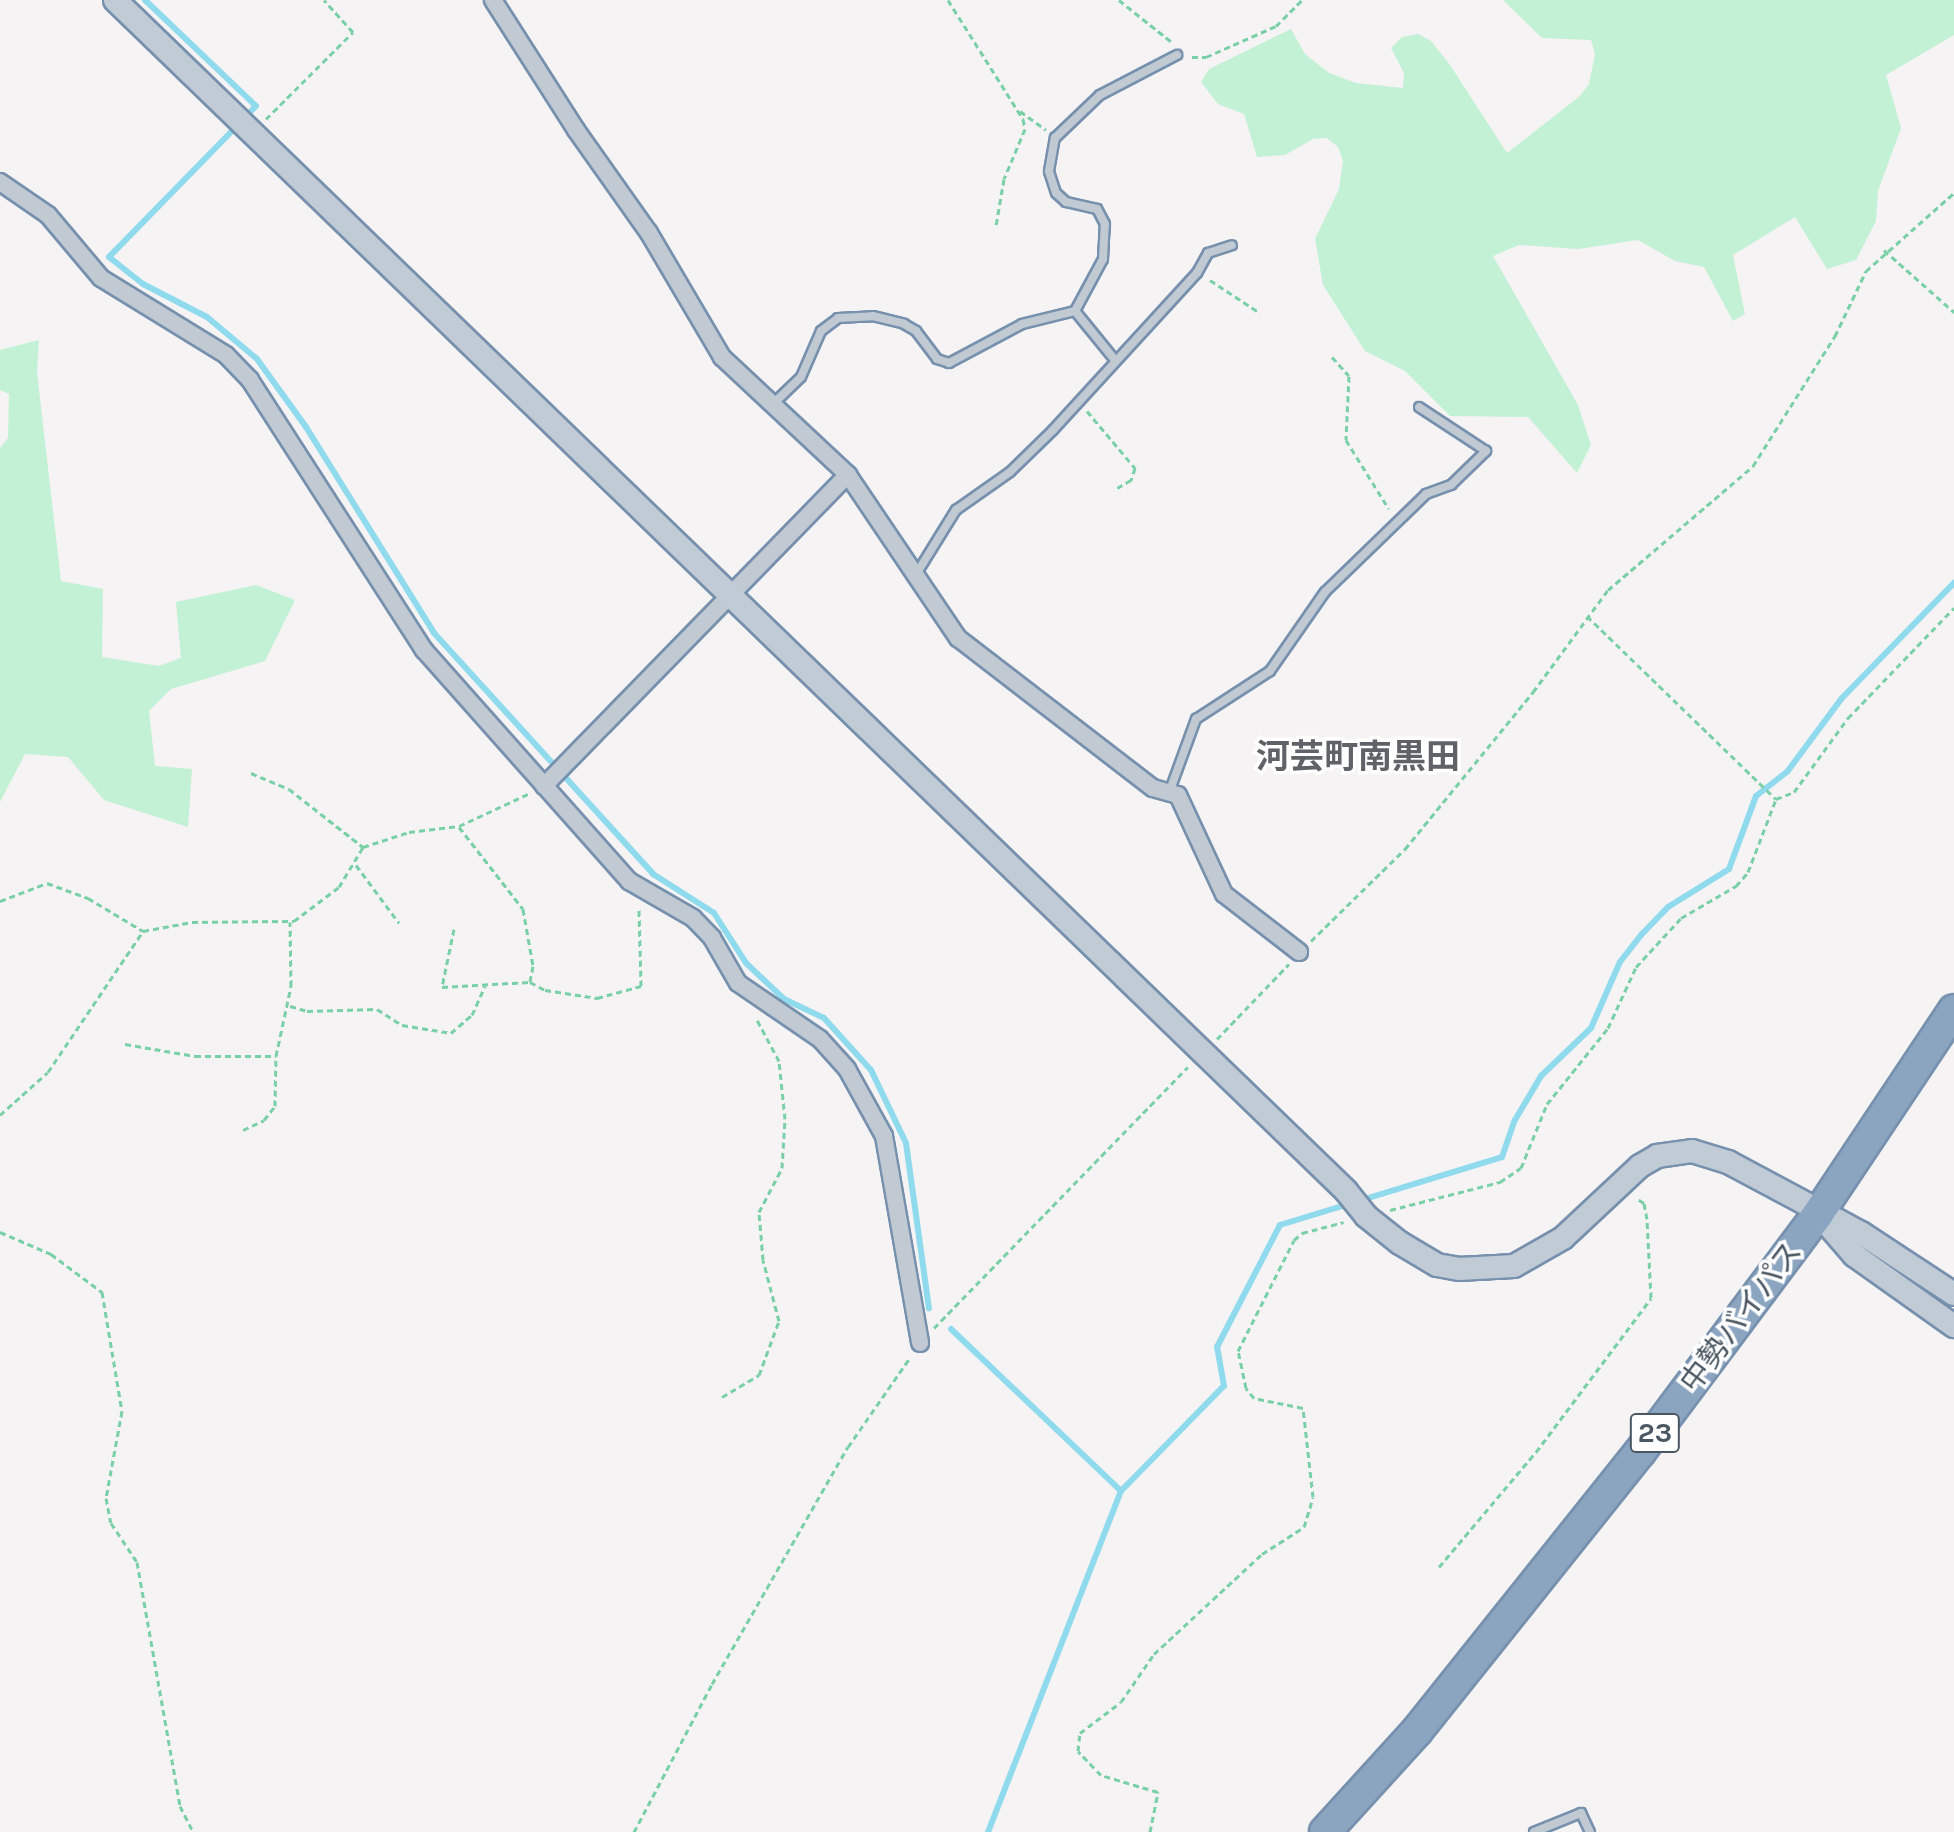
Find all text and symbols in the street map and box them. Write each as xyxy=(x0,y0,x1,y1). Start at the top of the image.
district label: 河芸町南黒田 xyxy=(1256,738,1460,778)
street label: 中勢バイパス xyxy=(1672,1234,1810,1400)
road number: 23 xyxy=(1629,1409,1681,1457)

